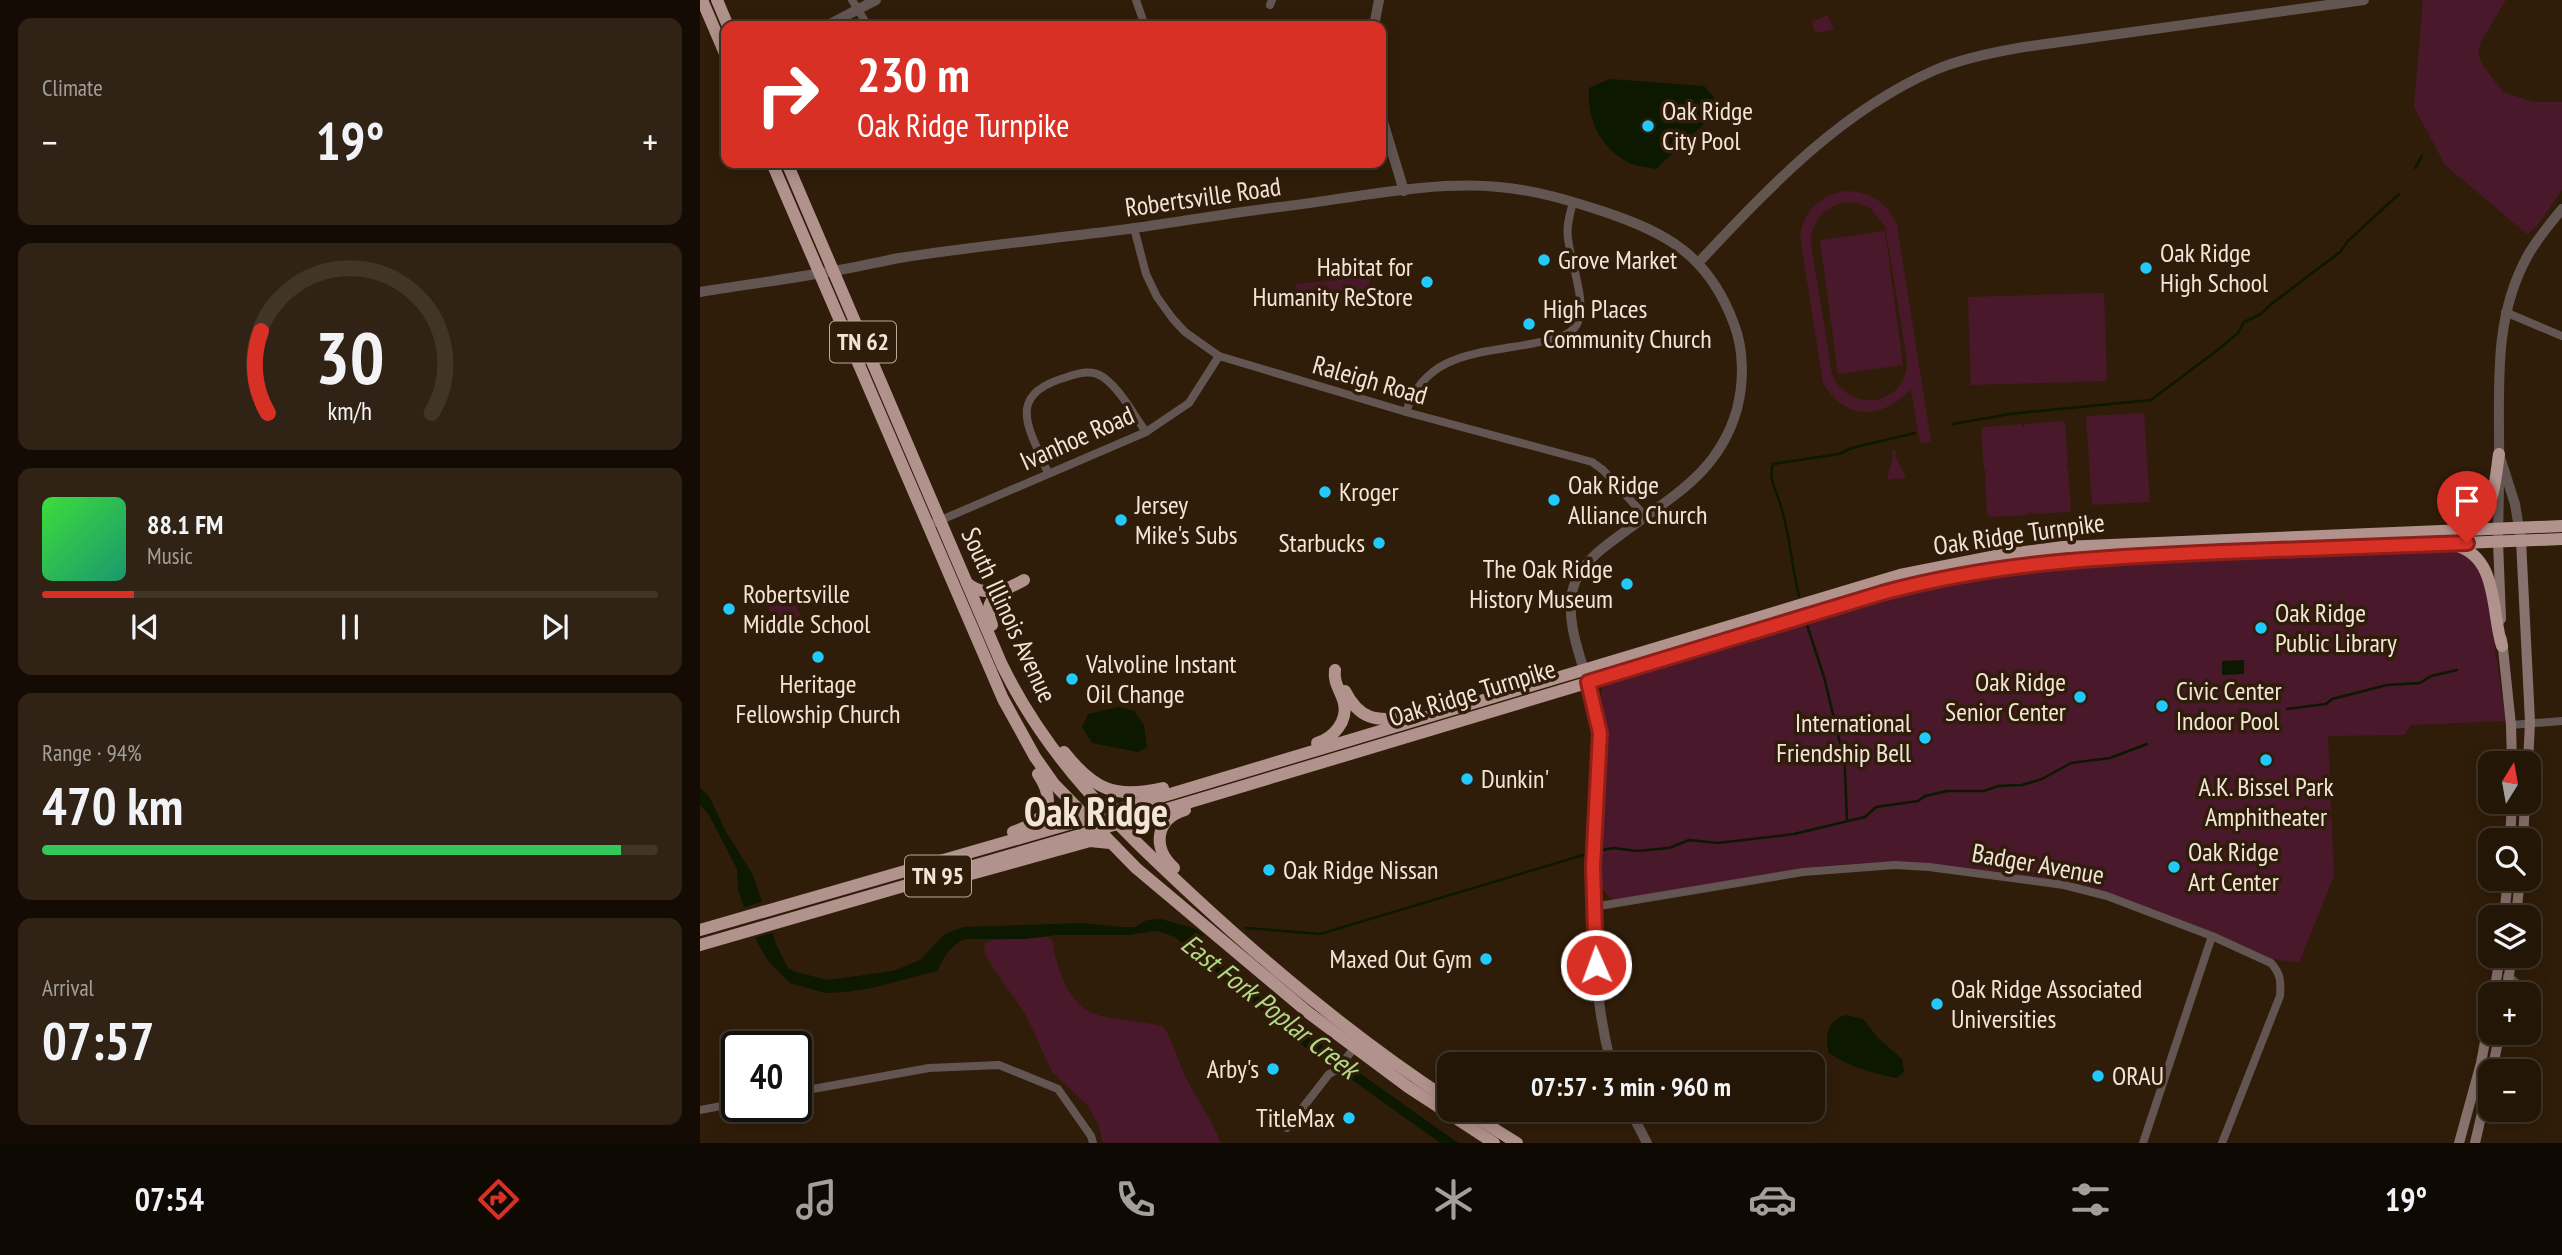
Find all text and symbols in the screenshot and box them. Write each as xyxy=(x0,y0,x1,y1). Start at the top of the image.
text: 230 m xyxy=(857,42,970,106)
icon: right xyxy=(742,49,833,140)
text: Climate xyxy=(42,73,103,102)
place label: Oak Ridge City Pool xyxy=(1662,94,1753,157)
text: Oak Ridge Turnpike xyxy=(857,104,1069,146)
text: 19° xyxy=(316,107,384,174)
text: − xyxy=(42,117,58,166)
text: + xyxy=(642,117,658,166)
marker: Oak Ridge City Pool xyxy=(1640,118,1656,134)
street label: Robertsville Road xyxy=(1123,169,1283,224)
place label: Oak Ridge High School xyxy=(2160,236,2268,299)
place label: Grove Market xyxy=(1558,243,1677,276)
place label: Habitat for Humanity ReStore xyxy=(1253,250,1413,313)
marker: Grove Market xyxy=(1536,252,1552,268)
marker: Oak Ridge High School xyxy=(2138,260,2154,276)
marker: Habitat for Humanity ReStore xyxy=(1419,274,1435,290)
place label: High Places Community Church xyxy=(1543,292,1712,355)
text: 30 xyxy=(315,309,385,403)
marker: High Places Community Church xyxy=(1521,316,1537,332)
road number: TN 62 xyxy=(830,321,896,362)
street label: Raleigh Road xyxy=(1309,347,1431,412)
text: km/h xyxy=(328,394,372,426)
street label: Ivanhoe Road xyxy=(1015,398,1139,477)
place label: Oak Ridge Alliance Church xyxy=(1568,468,1707,531)
pin xyxy=(2437,471,2497,543)
place label: Kroger xyxy=(1339,475,1399,508)
icon: arrive xyxy=(2448,482,2486,520)
marker: Kroger xyxy=(1317,484,1333,500)
place label: Jersey Mike's Subs xyxy=(1134,488,1238,551)
marker: Oak Ridge Alliance Church xyxy=(1546,492,1562,508)
street label: Oak Ridge Turnpike xyxy=(1931,505,2107,562)
text: 88.1 FM xyxy=(147,508,223,541)
marker: Jersey Mike's Subs xyxy=(1113,512,1129,528)
street label: South Illinois Avenue xyxy=(955,522,1064,708)
place label: Starbucks xyxy=(1278,526,1365,559)
marker: Starbucks xyxy=(1371,535,1387,551)
text: Music xyxy=(147,541,193,570)
place label: The Oak Ridge History Museum xyxy=(1469,552,1613,615)
marker: The Oak Ridge History Museum xyxy=(1619,576,1635,592)
place label: Robertsville Middle School xyxy=(743,577,870,640)
place label: Oak Ridge Public Library xyxy=(2275,596,2397,659)
marker: Robertsville Middle School xyxy=(721,601,737,617)
icon: previous xyxy=(126,608,164,646)
icon: pause xyxy=(331,608,369,646)
icon: next xyxy=(536,608,574,646)
marker: Oak Ridge Public Library xyxy=(2253,620,2269,636)
place label: Valvoline Instant Oil Change xyxy=(1085,647,1237,710)
marker: Heritage Fellowship Church xyxy=(810,649,826,665)
street label: Oak Ridge Turnpike xyxy=(1385,652,1559,734)
place label: Oak Ridge Senior Center xyxy=(1945,665,2066,728)
place label: Heritage Fellowship Church xyxy=(735,667,901,730)
marker: Valvoline Instant Oil Change xyxy=(1064,671,1080,687)
place label: Civic Center Indoor Pool xyxy=(2176,674,2282,737)
marker: Oak Ridge Senior Center xyxy=(2072,689,2088,705)
marker: Civic Center Indoor Pool xyxy=(2154,698,2170,714)
place label: International Friendship Bell xyxy=(1776,706,1911,769)
marker: International Friendship Bell xyxy=(1917,730,1933,746)
text: Range · 94% xyxy=(42,738,142,767)
north arrow xyxy=(2478,751,2541,814)
map controls xyxy=(2478,751,2541,1122)
marker: A.K. Bissel Park Amphitheater xyxy=(2258,752,2274,768)
place label: Dunkin' xyxy=(1481,762,1549,795)
place label: A.K. Bissel Park Amphitheater xyxy=(2198,770,2334,833)
marker: Dunkin' xyxy=(1459,771,1475,787)
text: 470 km xyxy=(42,772,183,839)
district label: Oak Ridge xyxy=(1024,785,1168,837)
button: search xyxy=(2478,828,2541,891)
place label: Oak Ridge Art Center xyxy=(2188,835,2279,898)
street label: Badger Avenue xyxy=(1969,836,2107,891)
place label: Oak Ridge Nissan xyxy=(1283,853,1439,886)
road number: TN 95 xyxy=(905,856,971,896)
marker: Oak Ridge Art Center xyxy=(2166,859,2182,875)
marker: Oak Ridge Nissan xyxy=(1261,862,1277,878)
button: layers xyxy=(2478,905,2541,968)
water label: East Fork Poplar Creek xyxy=(1174,925,1369,1088)
position arrow xyxy=(1559,928,1633,1002)
place label: Maxed Out Gym xyxy=(1330,942,1472,975)
marker: Maxed Out Gym xyxy=(1478,951,1494,967)
place label: Oak Ridge Associated Universities xyxy=(1951,972,2142,1035)
text: Arrival xyxy=(42,973,94,1002)
button: + xyxy=(2478,982,2541,1045)
marker: Oak Ridge Associated Universities xyxy=(1929,996,1945,1012)
text: 07:57 xyxy=(42,1007,154,1074)
speed limit sign: 40 xyxy=(721,1031,812,1122)
place label: Arby's xyxy=(1207,1052,1259,1085)
place label: ORAU xyxy=(2112,1059,2164,1092)
button: − xyxy=(2478,1059,2541,1122)
marker: Arby's xyxy=(1265,1061,1281,1077)
marker: ORAU xyxy=(2090,1068,2106,1084)
text: 07:57 · 3 min · 960 m xyxy=(1531,1070,1731,1103)
place label: TitleMax xyxy=(1256,1101,1335,1134)
marker: TitleMax xyxy=(1341,1110,1357,1126)
icon: directions xyxy=(474,1175,523,1224)
icon: music xyxy=(792,1175,841,1224)
icon: phone xyxy=(1111,1175,1160,1224)
icon: climate xyxy=(1429,1175,1478,1224)
icon: car xyxy=(1748,1175,1797,1224)
icon: filters xyxy=(2066,1175,2115,1224)
text: 07:54 xyxy=(135,1178,204,1220)
text: 19° xyxy=(2385,1178,2427,1220)

